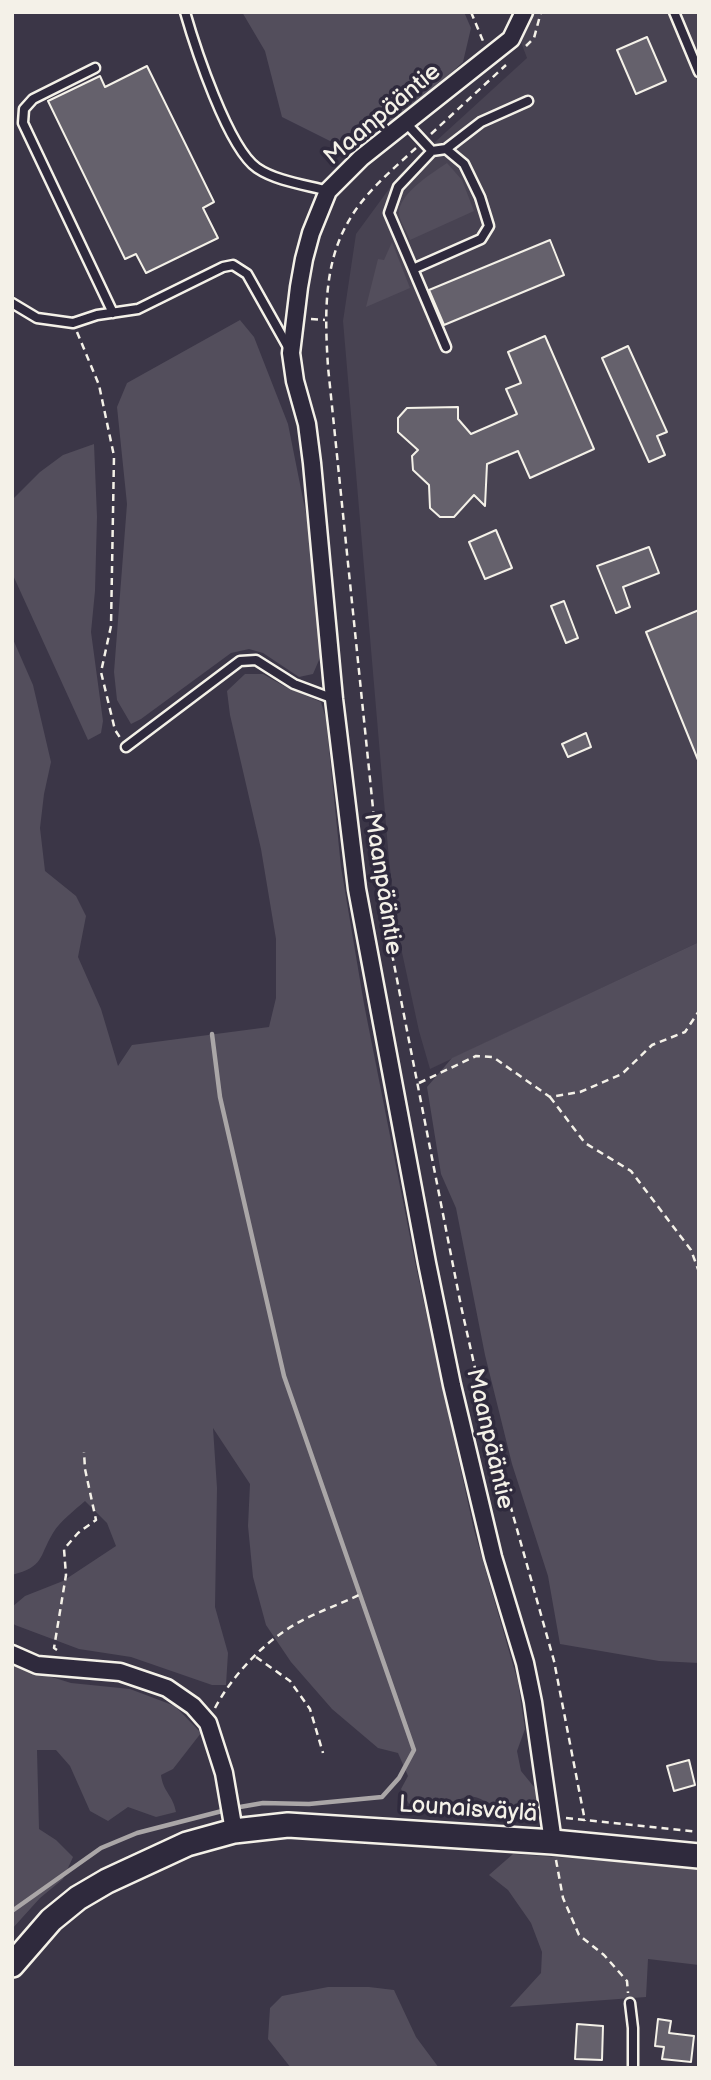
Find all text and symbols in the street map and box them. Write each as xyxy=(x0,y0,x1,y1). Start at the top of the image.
street label: Maanpääntie xyxy=(319,58,447,172)
street label: Maanpääntie xyxy=(357,811,407,957)
street label: Maanpääntie xyxy=(459,1366,519,1512)
street label: Lounaisväylä xyxy=(398,1791,538,1829)

